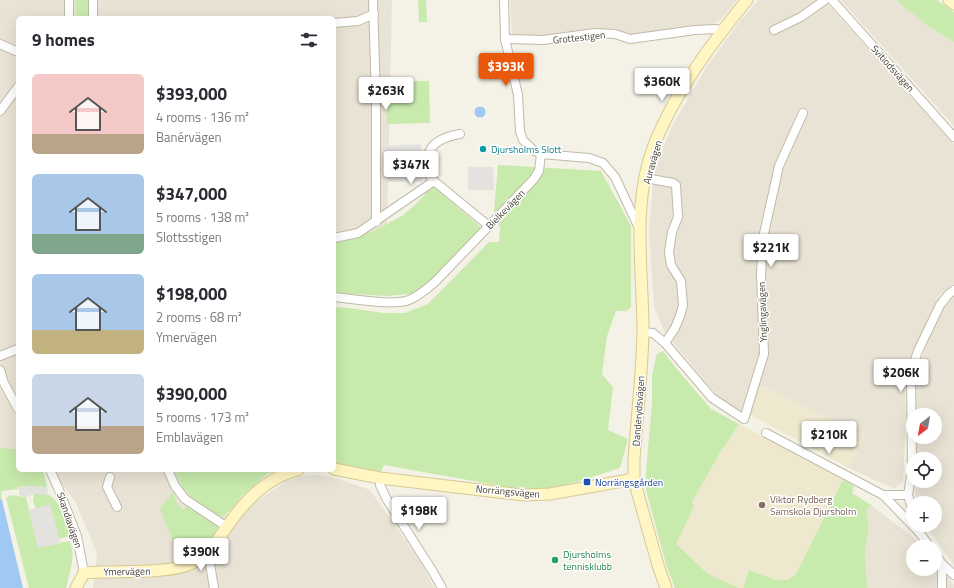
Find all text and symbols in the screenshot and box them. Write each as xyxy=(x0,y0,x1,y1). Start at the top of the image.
text: 9 homes xyxy=(32,27,95,53)
street label: Grottestigen xyxy=(552,27,606,48)
icon: filters xyxy=(298,29,320,51)
street label: Svitiodsvägen xyxy=(867,42,918,95)
pin: $393K xyxy=(478,53,534,87)
text: $393K xyxy=(488,56,524,76)
pin: $360K xyxy=(634,68,690,102)
text: $360K xyxy=(644,71,680,91)
pin: $263K xyxy=(358,77,414,111)
text: $263K xyxy=(368,80,404,100)
text: $393,000 xyxy=(156,81,227,107)
icon: home xyxy=(64,90,112,138)
text: 4 rooms · 136 m² xyxy=(156,107,249,127)
text: Banérvägen xyxy=(156,127,221,147)
street label: Auravägen xyxy=(639,138,666,186)
place label: Djursholms Slott xyxy=(491,142,562,157)
marker: Djursholms Slott xyxy=(478,144,488,154)
pin: $347K xyxy=(383,151,439,185)
text: $347K xyxy=(393,154,429,174)
text: $347,000 xyxy=(156,181,227,207)
street label: Bielkevägen xyxy=(482,186,528,233)
icon: home xyxy=(64,190,112,238)
text: 5 rooms · 138 m² xyxy=(156,207,249,227)
text: Slottsstigen xyxy=(156,227,222,247)
pin: $221K xyxy=(743,234,799,268)
text: $221K xyxy=(753,237,789,257)
text: $198,000 xyxy=(156,281,227,307)
street label: Ynglingavägen xyxy=(754,281,771,343)
icon: home xyxy=(64,290,112,338)
text: 2 rooms · 68 m² xyxy=(156,307,242,327)
text: Ymervägen xyxy=(156,327,217,347)
pin: $206K xyxy=(873,359,929,393)
text: $206K xyxy=(883,362,919,382)
street label: Danderydsvägen xyxy=(629,375,648,447)
text: $390,000 xyxy=(156,381,227,407)
icon: home xyxy=(64,390,112,438)
text: 5 rooms · 173 m² xyxy=(156,407,249,427)
north arrow xyxy=(906,408,942,444)
map controls xyxy=(906,408,942,576)
pin: $210K xyxy=(801,421,857,455)
text: $210K xyxy=(811,424,847,444)
text: Emblavägen xyxy=(156,427,223,447)
button: locate xyxy=(906,452,942,488)
place label: Norrängsgården xyxy=(595,475,663,490)
marker: Norrängsgården xyxy=(582,477,592,487)
street label: Norrängsvägen xyxy=(475,481,541,502)
street label: Skandiavägen xyxy=(53,490,86,550)
place label: Viktor Rydberg Samskola Djursholm xyxy=(770,492,856,519)
button: + xyxy=(906,496,942,532)
pin: $198K xyxy=(391,497,447,531)
text: $198K xyxy=(401,500,437,520)
marker: Viktor Rydberg Samskola Djursholm xyxy=(757,500,767,510)
pin: $390K xyxy=(173,538,229,572)
button: − xyxy=(906,540,942,576)
text: $390K xyxy=(183,541,219,561)
place label: Djursholms tennisklubb xyxy=(563,547,612,574)
marker: Djursholms tennisklubb xyxy=(550,555,560,565)
street label: Ymervägen xyxy=(103,564,151,579)

